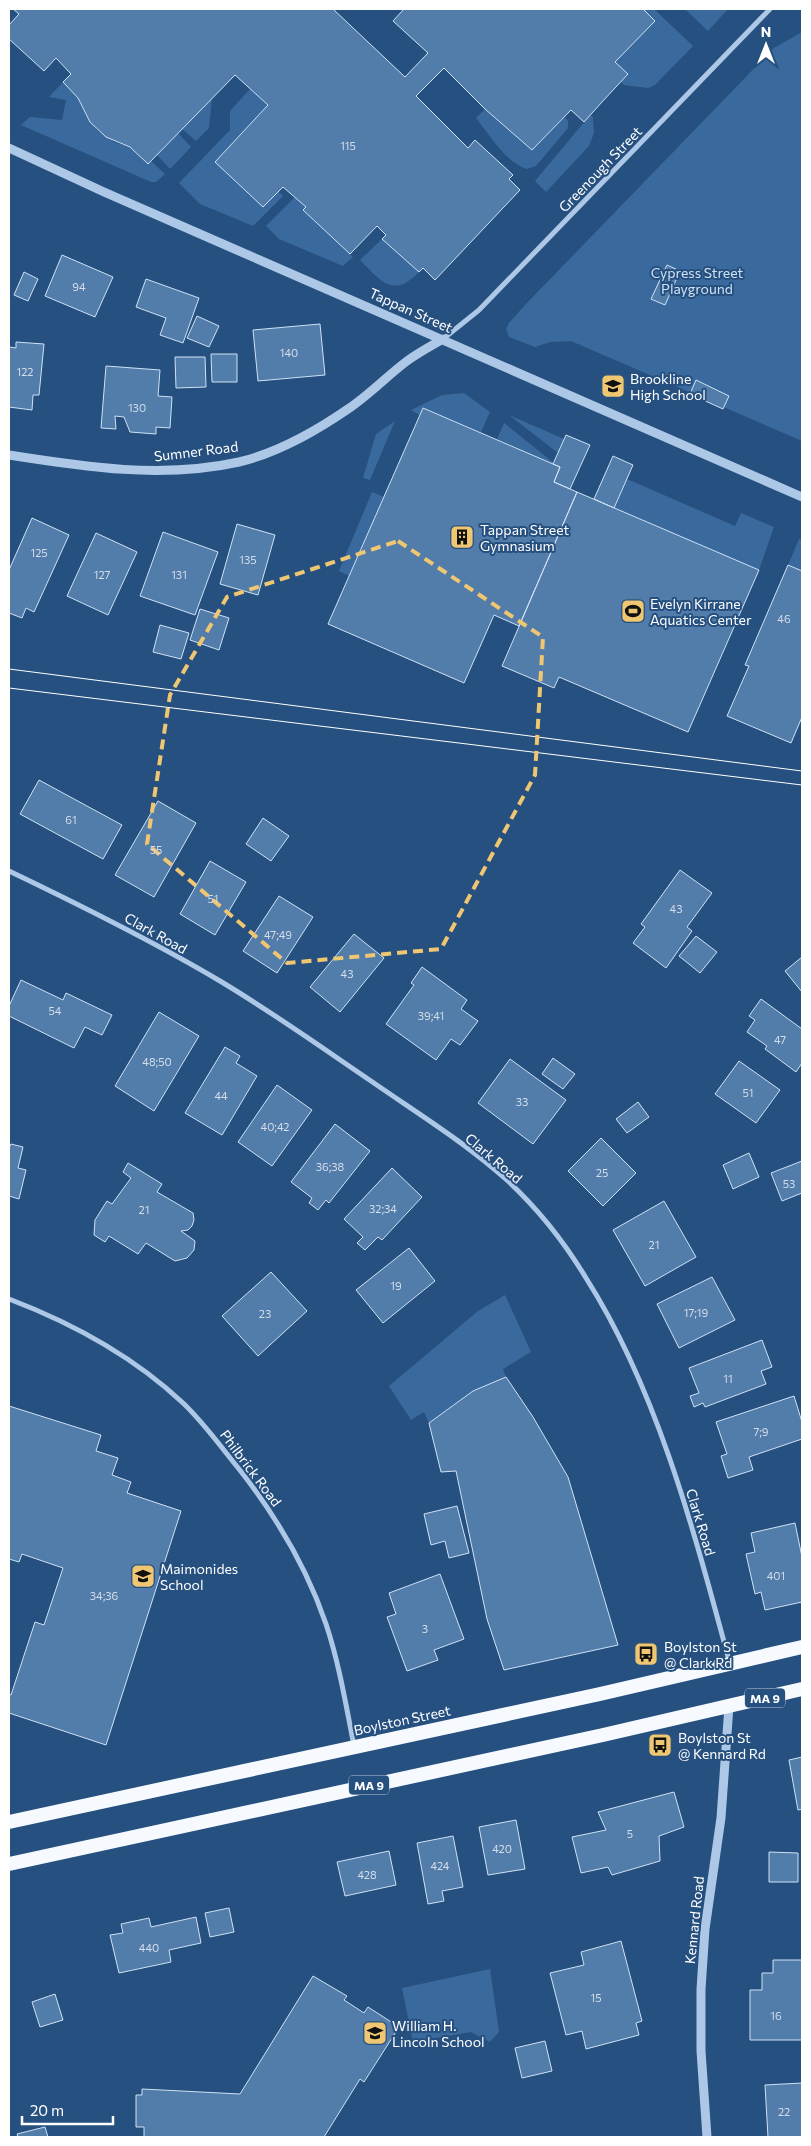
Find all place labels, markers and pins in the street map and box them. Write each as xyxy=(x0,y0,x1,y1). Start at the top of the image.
place label: Brookline High School xyxy=(630,370,706,403)
school or university icon: Brookline High School xyxy=(600,373,626,399)
place label: Tappan Street Gymnasium xyxy=(480,521,570,554)
building icon: Tappan Street Gymnasium xyxy=(449,524,475,550)
place label: Evelyn Kirrane Aquatics Center xyxy=(650,595,752,628)
sports icon: Evelyn Kirrane Aquatics Center xyxy=(620,598,646,624)
place label: Maimonides School xyxy=(160,1560,238,1593)
school or university icon: Maimonides School xyxy=(130,1563,156,1589)
place label: Boylston St @ Clark Rd xyxy=(664,1638,737,1671)
bus stop icon: Boylston St @ Clark Rd xyxy=(633,1641,659,1667)
place label: Boylston St @ Kennard Rd xyxy=(678,1729,766,1762)
bus stop icon: Boylston St @ Kennard Rd xyxy=(647,1732,673,1758)
place label: William H. Lincoln School xyxy=(392,2017,485,2050)
school or university icon: William H. Lincoln School xyxy=(362,2020,388,2046)

